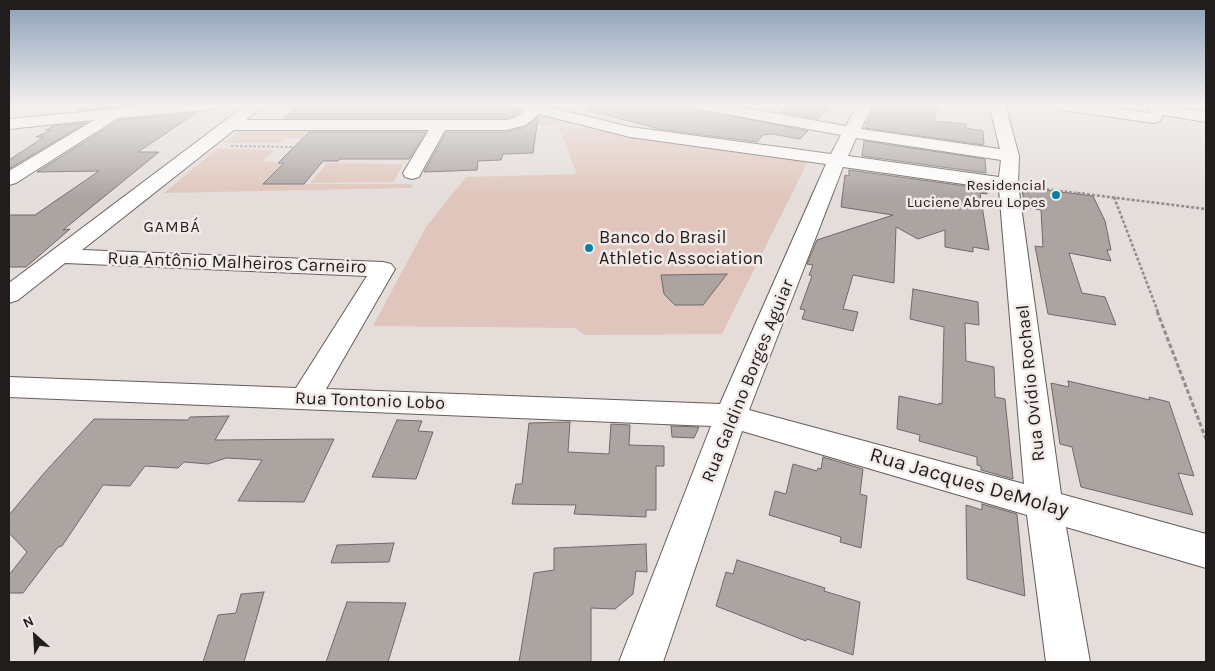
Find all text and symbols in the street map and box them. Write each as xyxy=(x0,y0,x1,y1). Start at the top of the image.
place label: Residencial Luciene Abreu Lopes xyxy=(907,177,1046,212)
marker: Residencial Luciene Abreu Lopes xyxy=(1050,189,1062,201)
district label: GAMBÁ xyxy=(143,217,201,237)
place label: Banco do Brasil Athletic Association xyxy=(599,227,763,270)
marker: Banco do Brasil Athletic Association xyxy=(583,242,595,254)
street label: Rua Antônio Malheiros Carneiro xyxy=(107,248,367,278)
street label: Rua Galdino Borges Aguiar xyxy=(697,276,799,486)
street label: Rua Ovídio Rochael xyxy=(1012,304,1050,462)
street label: Rua Tontonio Lobo xyxy=(295,388,445,414)
street label: Rua Jacques DeMolay xyxy=(867,443,1071,523)
north arrow xyxy=(10,611,60,661)
text: N xyxy=(20,612,36,632)

